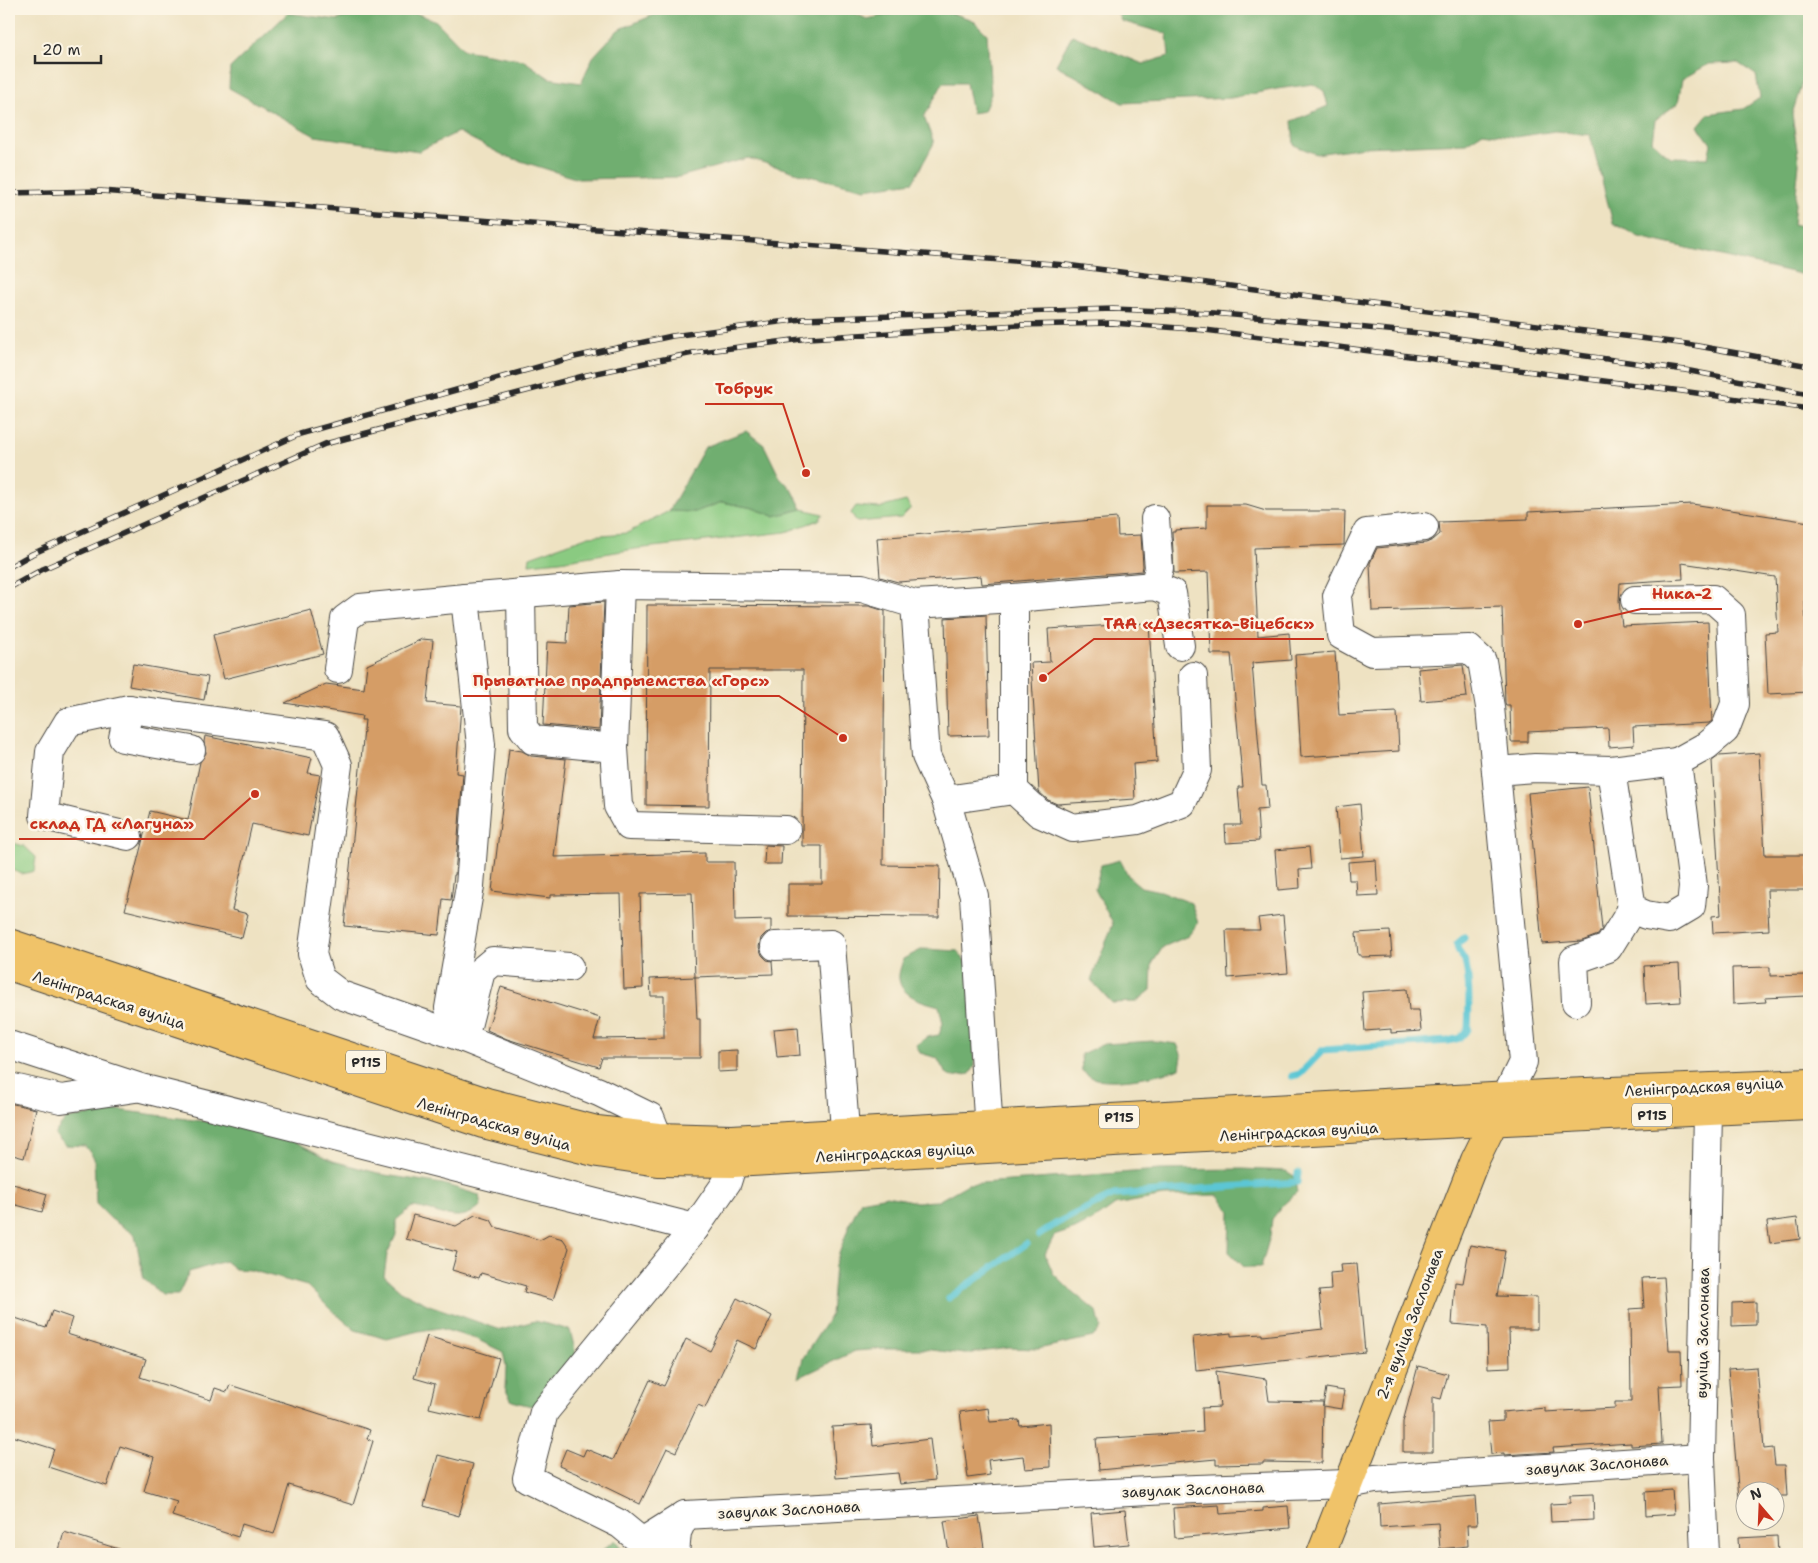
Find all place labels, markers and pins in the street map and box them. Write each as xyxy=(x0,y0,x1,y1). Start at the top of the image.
callout: Тобрук xyxy=(705,373,783,404)
callout: Ника-2 xyxy=(1641,578,1722,609)
callout: ТАА «Дзесятка-Віцебск» xyxy=(1094,608,1324,639)
callout: Прыватнае прадпрыемства «Горс» xyxy=(463,665,779,696)
callout: склад ГД «Лагуна» xyxy=(19,808,204,839)

